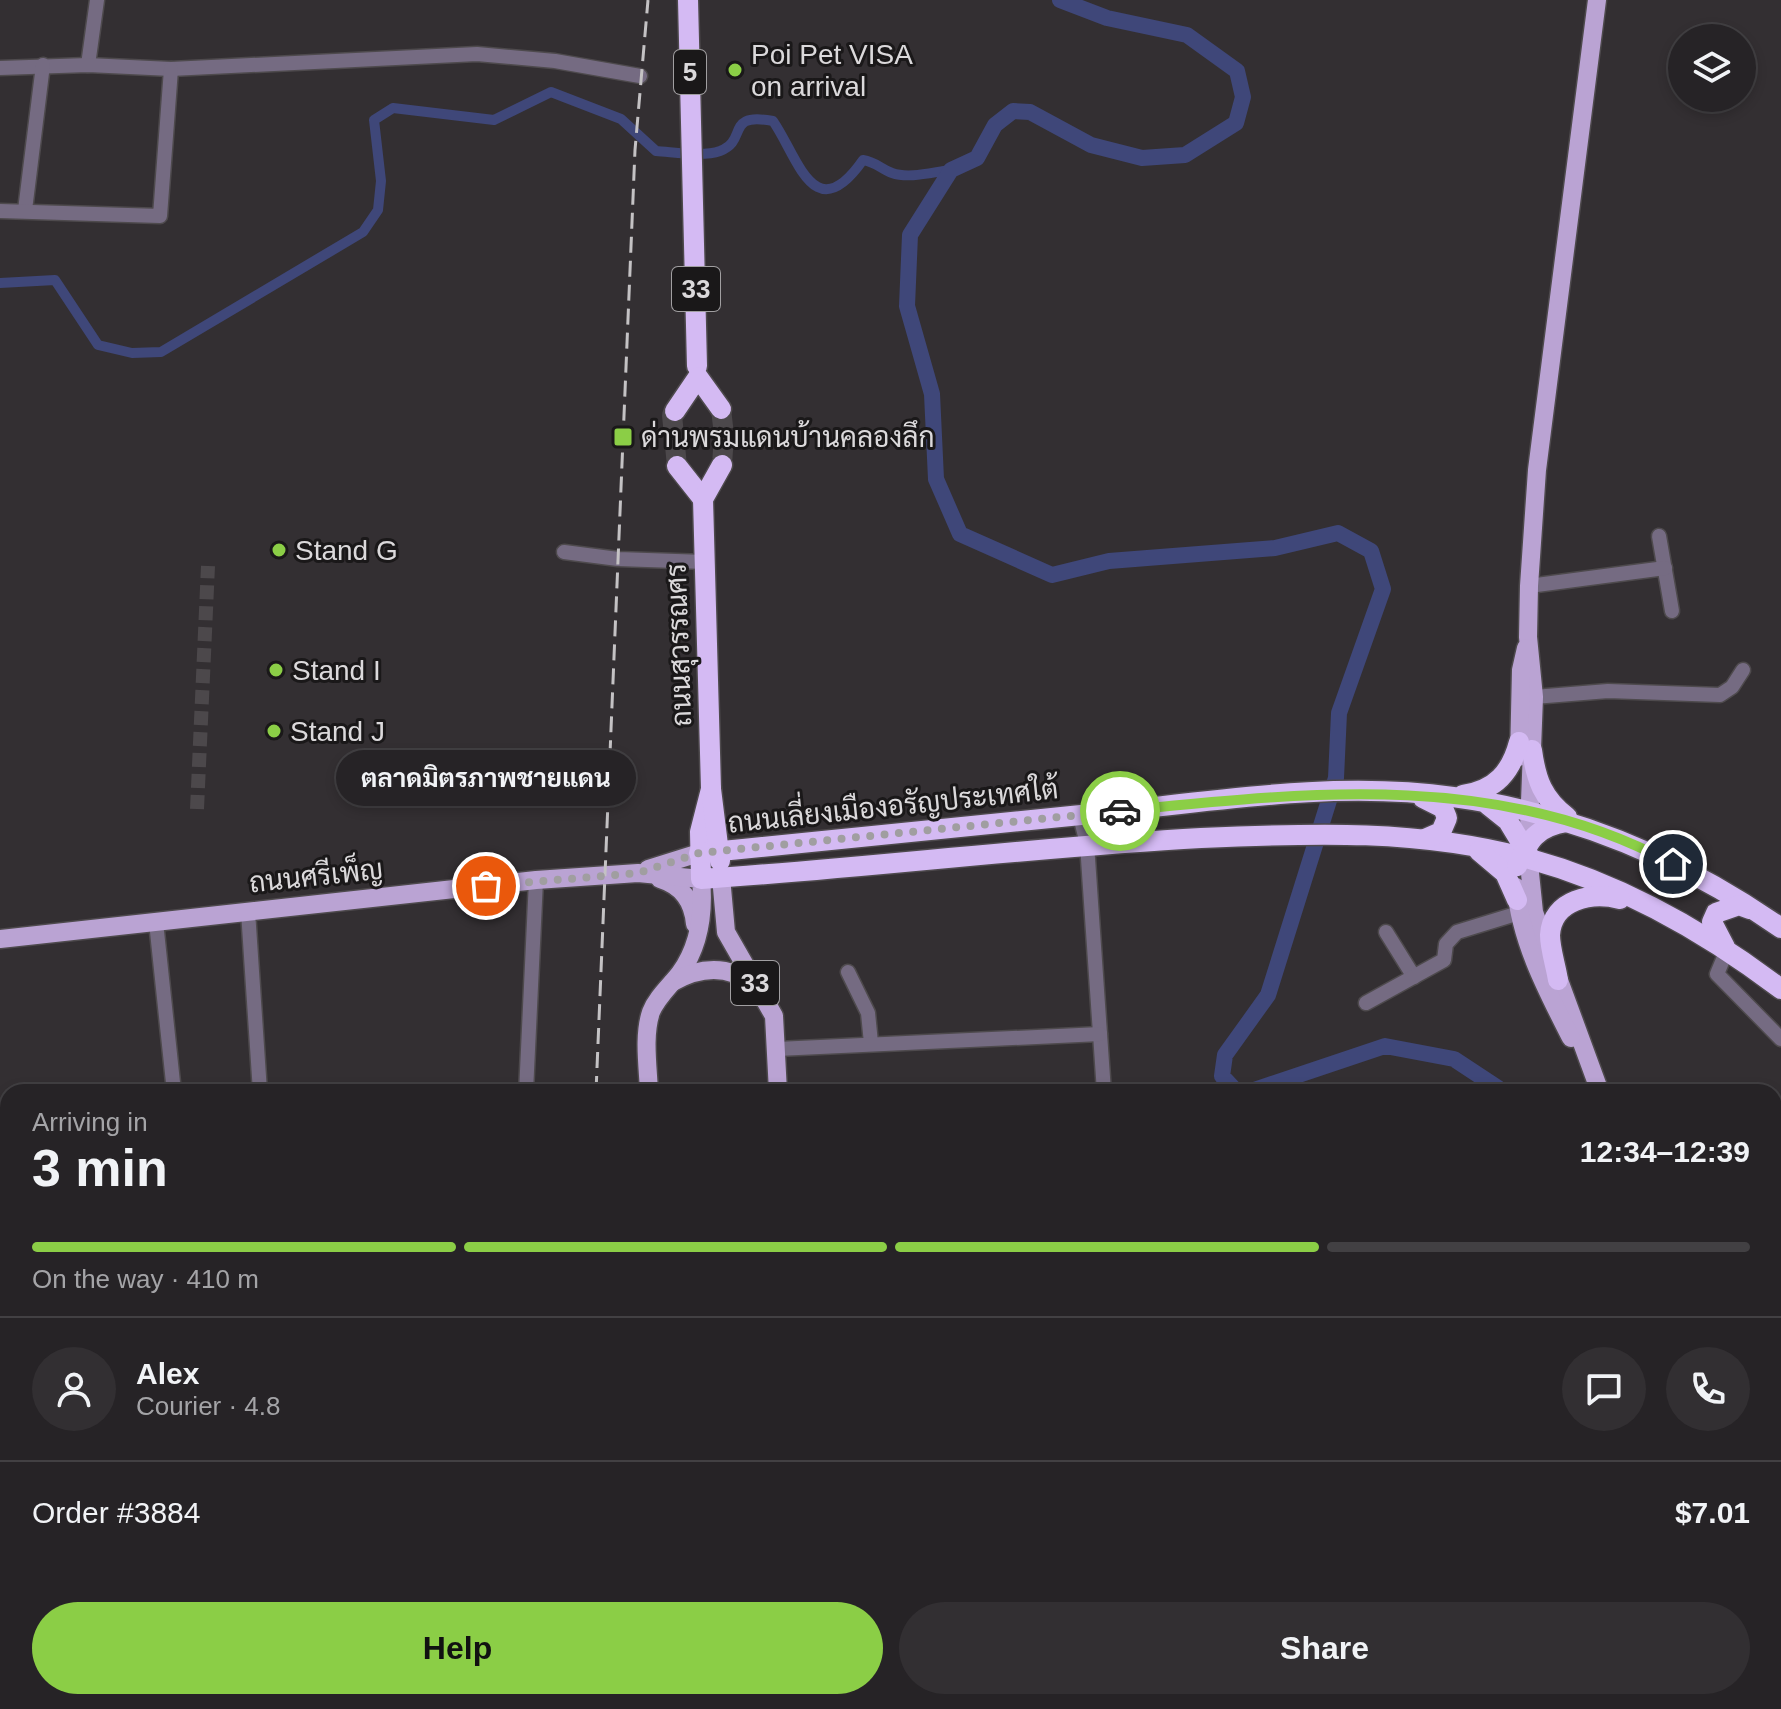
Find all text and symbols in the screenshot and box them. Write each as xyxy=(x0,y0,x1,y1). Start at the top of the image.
map controls xyxy=(1668,24,1756,112)
button: layers xyxy=(1668,24,1756,112)
place label: Poi Pet VISA on arrival xyxy=(751,39,913,102)
road number: 5 xyxy=(674,50,706,94)
marker: Poi Pet VISA on arrival xyxy=(726,61,744,79)
road number: 33 xyxy=(672,267,720,311)
place label: ด่านพรมแดนบ้านคลองลึก xyxy=(641,419,935,453)
marker: ด่านพรมแดนบ้านคลองลึก xyxy=(612,426,634,448)
place label: Stand G xyxy=(295,535,398,566)
marker: Stand G xyxy=(270,541,288,559)
street label: ถนนสุวรรณศร xyxy=(661,563,701,727)
place label: Stand I xyxy=(292,655,381,686)
marker: Stand I xyxy=(267,661,285,679)
place label: Stand J xyxy=(290,716,385,747)
marker: Stand J xyxy=(265,722,283,740)
callout: ตลาดมิตรภาพชายแดน xyxy=(336,750,636,806)
text: ตลาดมิตรภาพชายแดน xyxy=(361,763,611,793)
street label: ถนนเลี่ยงเมืองอรัญประเทศใต้ xyxy=(725,764,1061,841)
courier xyxy=(1080,771,1160,851)
icon: car xyxy=(1098,789,1142,833)
pin xyxy=(1639,830,1707,898)
icon: home xyxy=(1651,842,1695,886)
street label: ถนนศรีเพ็ญ xyxy=(247,849,385,900)
pin xyxy=(452,852,520,920)
icon: bag xyxy=(464,864,508,908)
road number: 33 xyxy=(731,961,779,1005)
text: Arriving in xyxy=(32,1107,148,1137)
text: 12:34–12:39 xyxy=(1580,1135,1750,1168)
text: 3 min xyxy=(32,1139,168,1197)
text: On the way · 410 m xyxy=(32,1264,259,1294)
button: person xyxy=(32,1347,116,1431)
button: chat xyxy=(1562,1347,1646,1431)
button: phone xyxy=(1666,1347,1750,1431)
text: Alex xyxy=(136,1357,199,1390)
text: Courier · 4.8 xyxy=(136,1391,281,1421)
text: Order #3884 xyxy=(32,1496,200,1529)
text: $7.01 xyxy=(1675,1496,1750,1529)
button: Help xyxy=(32,1602,883,1694)
button: Share xyxy=(899,1602,1750,1694)

